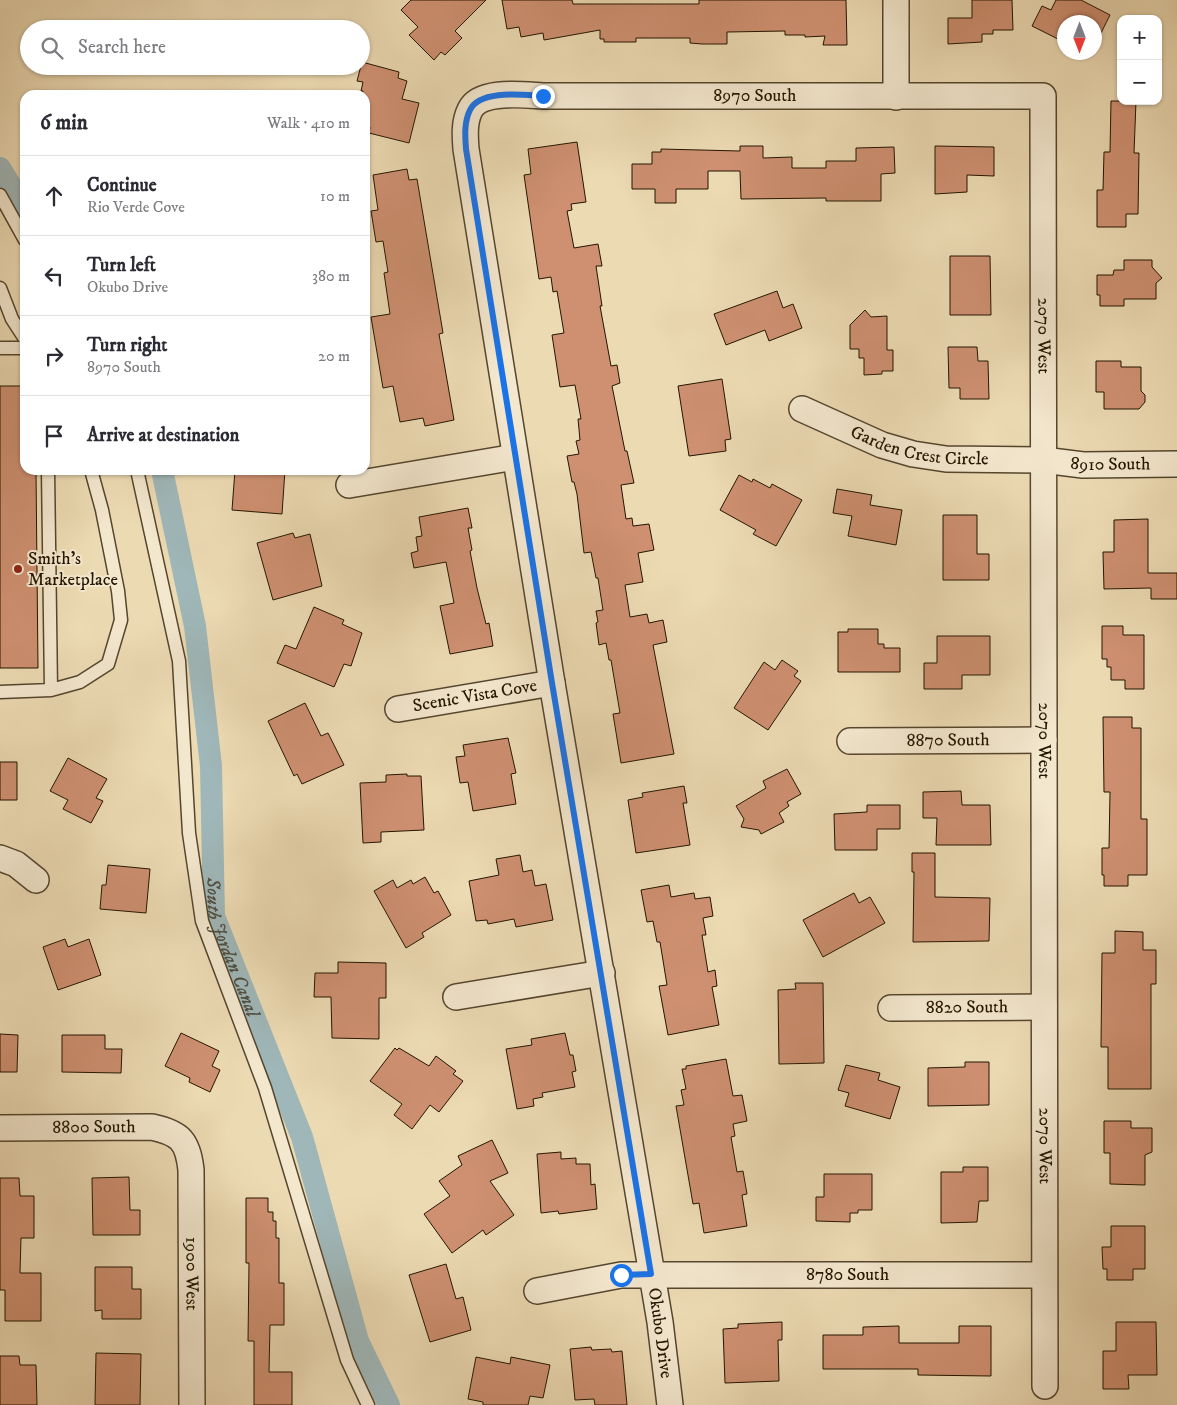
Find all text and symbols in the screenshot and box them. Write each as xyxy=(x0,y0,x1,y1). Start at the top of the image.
north arrow xyxy=(1057,15,1102,60)
map controls xyxy=(1117,15,1162,105)
button: + xyxy=(1117,15,1162,60)
search box xyxy=(20,20,370,75)
icon: search xyxy=(38,34,66,62)
text: Search here xyxy=(78,36,166,59)
button: − xyxy=(1117,60,1162,105)
route end xyxy=(532,85,555,108)
street label: 8970 South xyxy=(713,85,797,107)
text: 6 min xyxy=(40,110,88,136)
text: Walk · 410 m xyxy=(267,113,350,133)
text: Continue xyxy=(87,174,157,197)
icon: ahead xyxy=(40,182,68,210)
text: 10 m xyxy=(320,186,350,206)
text: Rio Verde Cove xyxy=(87,197,185,217)
text: Turn left xyxy=(87,254,156,277)
icon: left xyxy=(40,262,68,290)
text: 380 m xyxy=(312,266,350,286)
text: Okubo Drive xyxy=(87,277,168,297)
street label: 2070 West xyxy=(1032,298,1054,374)
text: Turn right xyxy=(87,334,167,357)
icon: right xyxy=(40,342,68,370)
text: 20 m xyxy=(318,346,350,366)
text: 8970 South xyxy=(87,357,161,377)
street label: Garden Crest Circle xyxy=(847,421,989,470)
icon: arrive xyxy=(40,422,68,450)
text: Arrive at destination xyxy=(87,424,239,447)
street label: 8910 South xyxy=(1069,452,1151,476)
place label: Smith's Marketplace xyxy=(28,548,118,591)
marker: Smith's Marketplace xyxy=(12,563,24,575)
street label: Scenic Vista Cove xyxy=(411,675,539,717)
street label: 2070 West xyxy=(1033,703,1055,779)
street label: 8870 South xyxy=(906,729,990,752)
water label: South Jordan Canal xyxy=(202,877,265,1022)
street label: 8820 South xyxy=(926,996,1009,1019)
street label: 2070 West xyxy=(1034,1108,1056,1184)
street label: 8800 South xyxy=(52,1116,136,1139)
street label: 1900 West xyxy=(180,1237,203,1311)
route start xyxy=(610,1264,633,1287)
street label: 8780 South xyxy=(806,1264,890,1286)
street label: Okubo Drive xyxy=(643,1286,677,1380)

